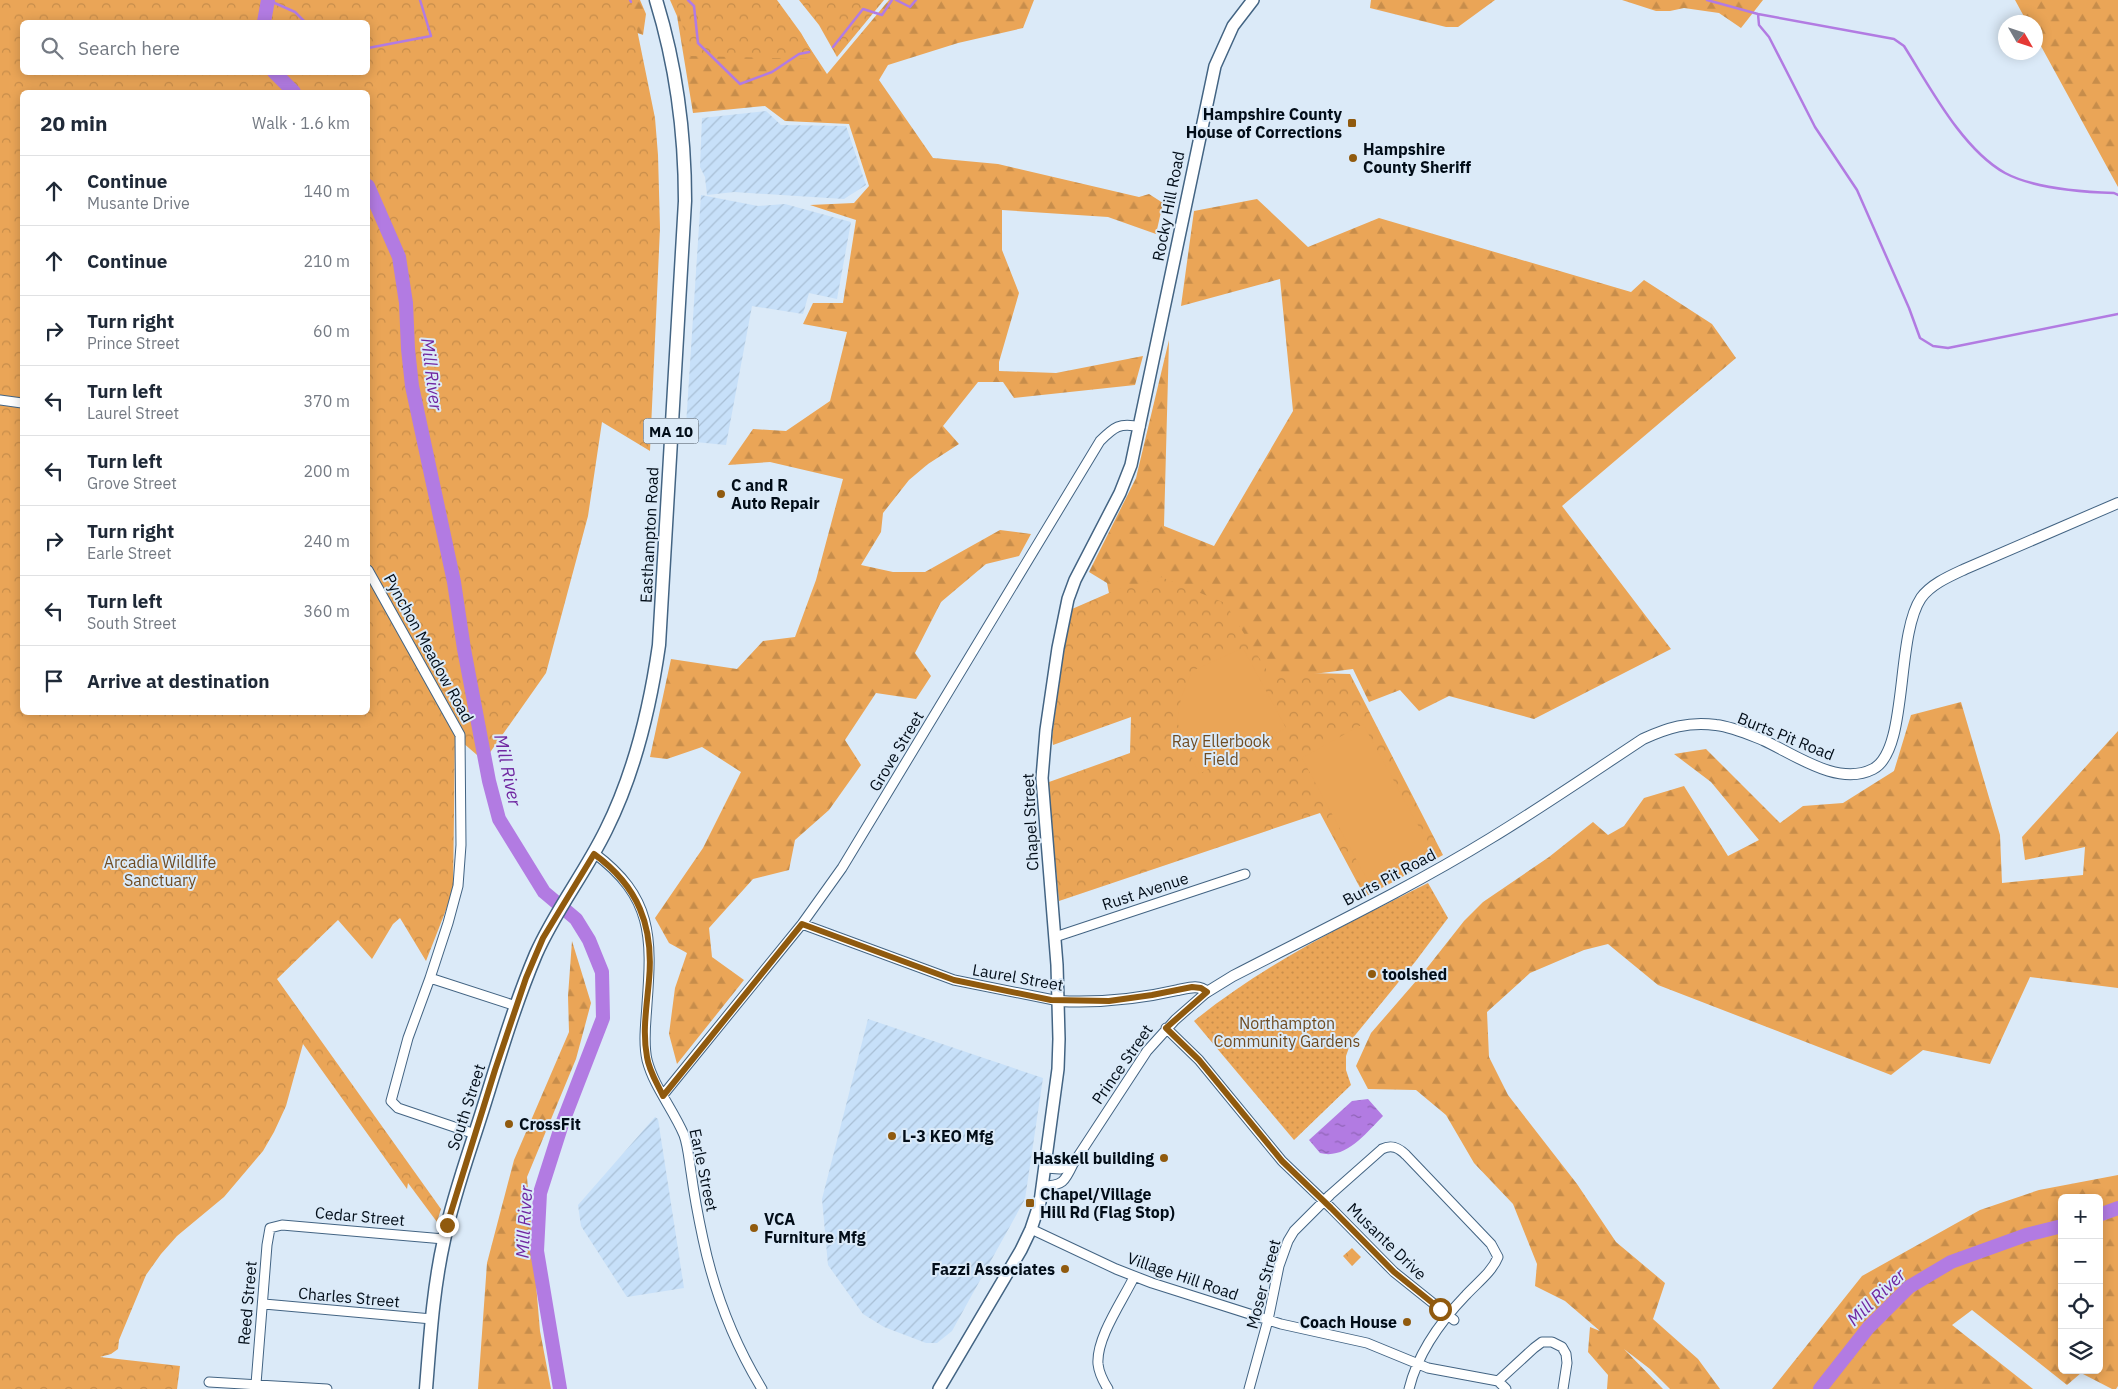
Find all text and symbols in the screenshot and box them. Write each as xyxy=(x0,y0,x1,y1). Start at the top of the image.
north arrow xyxy=(1998,15,2043,60)
search box xyxy=(20,20,370,75)
icon: search xyxy=(38,34,66,62)
text: Search here xyxy=(78,36,180,60)
place label: Hampshire County House of Corrections xyxy=(1186,104,1342,142)
text: 20 min xyxy=(40,109,107,137)
text: Walk · 1.6 km xyxy=(252,113,350,133)
marker: Hampshire County House of Corrections xyxy=(1346,117,1358,129)
place label: Hampshire County Sheriff xyxy=(1363,139,1471,177)
street label: Rocky Hill Road xyxy=(1148,149,1188,263)
marker: Hampshire County Sheriff xyxy=(1347,152,1359,164)
text: Continue xyxy=(87,169,167,193)
icon: ahead xyxy=(40,177,68,205)
text: 140 m xyxy=(303,181,350,201)
text: Musante Drive xyxy=(87,193,190,213)
icon: ahead xyxy=(40,247,68,275)
text: Continue xyxy=(87,249,167,273)
text: 210 m xyxy=(303,251,350,271)
text: Turn right xyxy=(87,309,174,333)
icon: right xyxy=(40,317,68,345)
text: 60 m xyxy=(313,321,350,341)
text: Prince Street xyxy=(87,333,180,353)
water label: Mill River xyxy=(416,336,448,412)
text: Turn left xyxy=(87,379,163,403)
icon: left xyxy=(40,387,68,415)
text: 370 m xyxy=(303,391,350,411)
text: Laurel Street xyxy=(87,403,179,423)
road number: MA 10 xyxy=(644,418,698,444)
text: Turn left xyxy=(87,449,163,473)
icon: left xyxy=(40,457,68,485)
text: 200 m xyxy=(303,461,350,481)
street label: Easthampton Road xyxy=(635,467,663,603)
text: Grove Street xyxy=(87,473,177,493)
place label: C and R Auto Repair xyxy=(731,475,820,513)
marker: C and R Auto Repair xyxy=(715,488,727,500)
text: Turn right xyxy=(87,519,174,543)
icon: right xyxy=(40,527,68,555)
text: 240 m xyxy=(303,531,350,551)
text: Earle Street xyxy=(87,543,172,563)
street label: Pynchon Meadow Road xyxy=(380,570,478,726)
text: Turn left xyxy=(87,589,163,613)
icon: left xyxy=(40,597,68,625)
text: 360 m xyxy=(303,601,350,621)
text: South Street xyxy=(87,613,177,633)
icon: arrive xyxy=(40,667,68,695)
text: Arrive at destination xyxy=(87,669,270,693)
street label: Grove Street xyxy=(864,707,928,795)
street label: Burts Pit Road xyxy=(1735,708,1837,764)
park label: Ray Ellerbook Field xyxy=(1172,731,1271,769)
water label: Mill River xyxy=(489,732,527,808)
street label: Chapel Street xyxy=(1017,773,1043,871)
street label: Burts Pit Road xyxy=(1339,844,1439,910)
park label: Arcadia Wildlife Sanctuary xyxy=(104,852,216,890)
street label: Rust Avenue xyxy=(1099,868,1191,914)
street label: Laurel Street xyxy=(971,959,1065,995)
place label: toolshed xyxy=(1382,964,1447,984)
marker: toolshed xyxy=(1366,968,1378,980)
park label: Northampton Community Gardens xyxy=(1214,1013,1360,1051)
street label: Prince Street xyxy=(1087,1020,1157,1108)
street label: South Street xyxy=(443,1061,489,1153)
place label: CrossFit xyxy=(519,1114,581,1134)
marker: CrossFit xyxy=(503,1118,515,1130)
place label: L-3 KEO Mfg xyxy=(902,1126,994,1146)
street label: Earle Street xyxy=(685,1127,723,1213)
marker: L-3 KEO Mfg xyxy=(886,1130,898,1142)
place label: Haskell building xyxy=(1033,1148,1154,1168)
marker: Haskell building xyxy=(1158,1152,1170,1164)
place label: Chapel/Village Hill Rd (Flag Stop) xyxy=(1040,1184,1175,1222)
water label: Mill River xyxy=(511,1185,537,1259)
map controls xyxy=(2058,1194,2103,1374)
button: + xyxy=(2058,1194,2103,1239)
marker: Chapel/Village Hill Rd (Flag Stop) xyxy=(1024,1197,1036,1209)
street label: Musante Drive xyxy=(1343,1198,1431,1284)
street label: Cedar Street xyxy=(314,1202,406,1230)
place label: VCA Furniture Mfg xyxy=(764,1209,866,1247)
route end xyxy=(436,1214,459,1237)
marker: VCA Furniture Mfg xyxy=(748,1222,760,1234)
street label: Moser Street xyxy=(1241,1237,1285,1331)
button: − xyxy=(2058,1239,2103,1284)
street label: Village Hill Road xyxy=(1125,1248,1241,1304)
place label: Fazzi Associates xyxy=(931,1259,1055,1279)
street label: Reed Street xyxy=(233,1260,261,1346)
marker: Fazzi Associates xyxy=(1059,1263,1071,1275)
water label: Mill River xyxy=(1842,1263,1911,1331)
street label: Charles Street xyxy=(297,1283,401,1311)
button: locate xyxy=(2058,1284,2103,1329)
route start xyxy=(1429,1298,1452,1321)
place label: Coach House xyxy=(1300,1312,1397,1332)
marker: Coach House xyxy=(1401,1316,1413,1328)
button: layers xyxy=(2058,1329,2103,1374)

